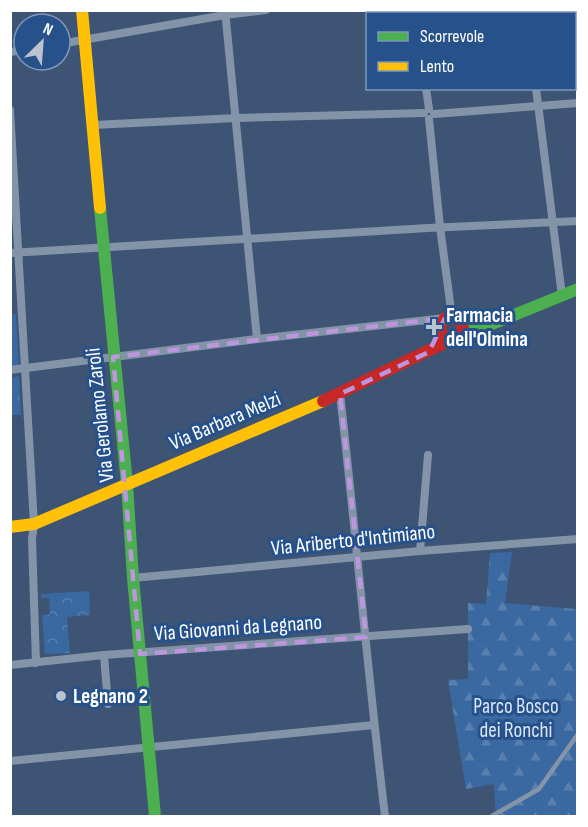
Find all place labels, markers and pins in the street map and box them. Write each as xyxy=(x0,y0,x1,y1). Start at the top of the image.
place label: Farmacia dell'Olmina xyxy=(446,303,528,352)
marker: Farmacia dell'Olmina xyxy=(427,320,441,334)
place label: Legnano 2 xyxy=(73,684,148,709)
marker: Legnano 2 xyxy=(54,689,68,703)

